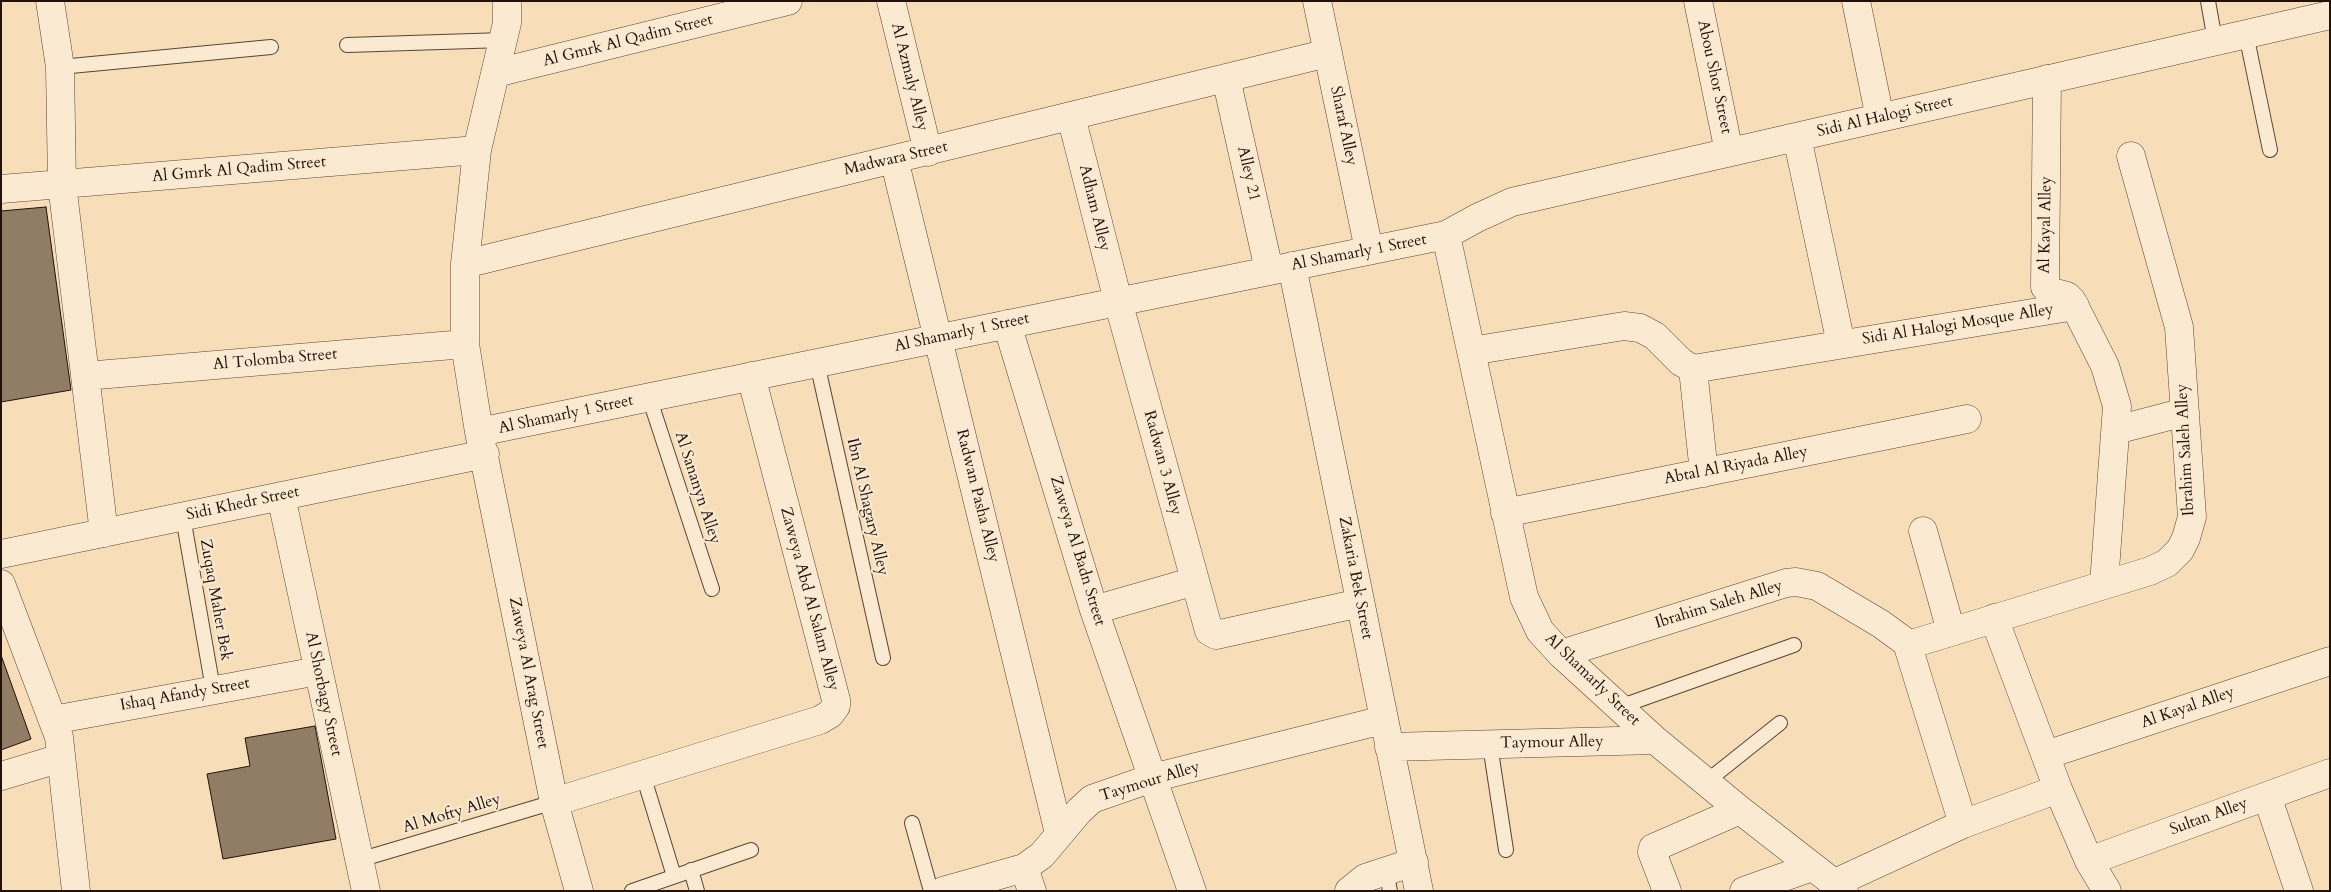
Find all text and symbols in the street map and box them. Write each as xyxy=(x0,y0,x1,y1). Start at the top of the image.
street label: Al Gmrk Al Qadim Street xyxy=(541,11,715,71)
street label: Abou Shor Street xyxy=(1693,18,1735,136)
street label: Al Azmaly Alley xyxy=(886,21,932,133)
street label: Sharaf Alley xyxy=(1325,84,1361,168)
street label: Sidi Al Halogi Street xyxy=(1815,92,1955,142)
street label: Madwara Street xyxy=(842,138,950,180)
street label: Alley 21 xyxy=(1232,145,1264,203)
street label: Al Gmrk Al Qadim Street xyxy=(151,153,327,187)
street label: Adham Alley xyxy=(1074,163,1114,253)
street label: Al Kayal Alley xyxy=(2036,176,2056,274)
street label: Al Shamarly 1 Street xyxy=(1290,230,1428,276)
street label: Sidi Al Halogi Mosque Alley xyxy=(1861,300,2055,350)
street label: Al Shamarly 1 Street xyxy=(893,309,1031,357)
street label: Al Tolomba Street xyxy=(212,345,338,375)
street label: Ibrahim Saleh Alley xyxy=(2173,383,2199,517)
street label: Al Shamarly 1 Street xyxy=(497,391,635,439)
street label: Radwan 3 Alley xyxy=(1139,409,1185,517)
street label: Radwan Pasha Alley xyxy=(951,427,1003,565)
street label: Al Sananyn Alley xyxy=(670,429,724,547)
street label: Ibn Al Shagary Alley xyxy=(842,436,892,578)
street label: Abtal Al Riyada Alley xyxy=(1663,443,1809,489)
street label: Zaweya Al Badn Street xyxy=(1045,474,1109,628)
street label: Sidi Khedr Street xyxy=(185,483,301,525)
street label: Zaweya Abd Al Salam Alley xyxy=(775,505,843,693)
street label: Zakaria Bek Street xyxy=(1334,515,1376,641)
street label: Zuqaq Maher Bek xyxy=(195,538,235,662)
street label: Ibrahim Saleh Alley xyxy=(1653,576,1785,634)
street label: Zaweya Al Arag Street xyxy=(504,596,552,750)
street label: Al Shorbagy Street xyxy=(300,630,346,758)
street label: Al Shamarly Street xyxy=(1540,630,1644,730)
street label: Ishaq Afandy Street xyxy=(119,674,251,716)
street label: Al Kayal Alley xyxy=(2139,683,2237,733)
street label: Taymour Alley xyxy=(1500,732,1604,754)
street label: Taymour Alley xyxy=(1098,758,1202,806)
street label: Al Mofty Alley xyxy=(401,790,503,838)
street label: Sultan Alley xyxy=(2167,794,2251,840)

